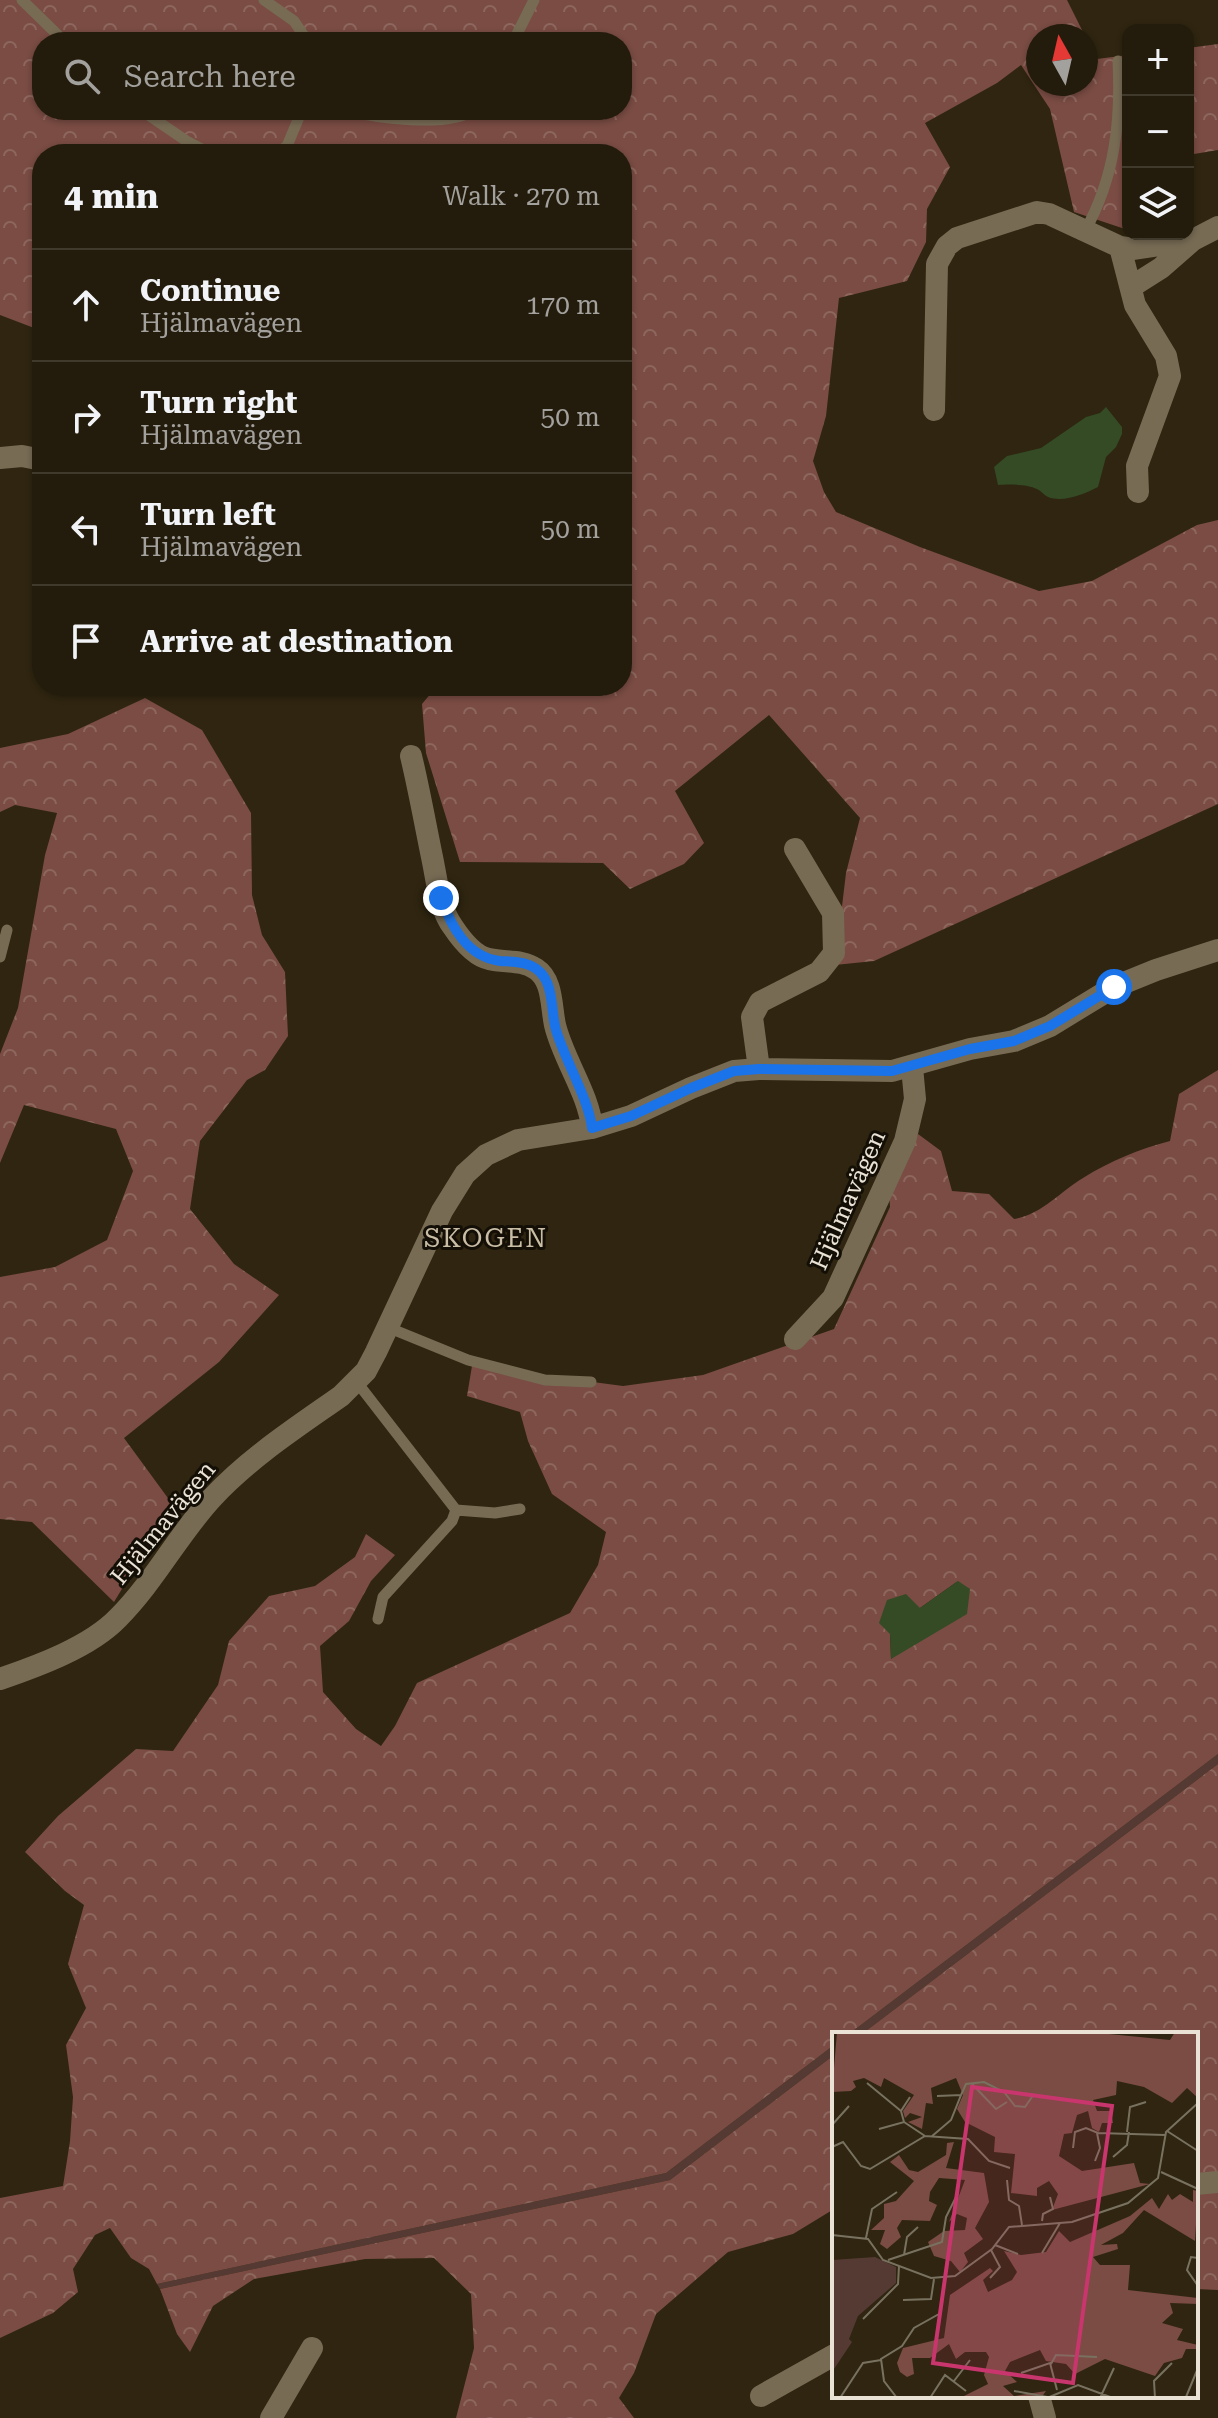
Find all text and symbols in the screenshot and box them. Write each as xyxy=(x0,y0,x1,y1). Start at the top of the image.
north arrow xyxy=(1026,24,1098,96)
map controls xyxy=(1122,24,1194,240)
button: + xyxy=(1122,24,1194,96)
search box xyxy=(32,32,632,120)
icon: search xyxy=(60,54,104,98)
text: Search here xyxy=(124,59,296,94)
button: − xyxy=(1122,96,1194,168)
button: layers xyxy=(1122,168,1194,240)
text: 4 min xyxy=(64,176,159,216)
text: Walk · 270 m xyxy=(442,181,600,211)
text: Continue xyxy=(140,273,280,308)
icon: ahead xyxy=(64,283,108,327)
text: 170 m xyxy=(526,290,600,320)
text: Hjälmavägen xyxy=(140,308,302,338)
text: Turn right xyxy=(140,385,297,420)
icon: right xyxy=(64,395,108,439)
text: 50 m xyxy=(541,402,600,432)
text: Hjälmavägen xyxy=(140,420,302,450)
text: Turn left xyxy=(140,497,276,532)
icon: left xyxy=(64,507,108,551)
text: 50 m xyxy=(541,514,600,544)
text: Hjälmavägen xyxy=(140,532,302,562)
icon: arrive xyxy=(64,619,108,663)
text: Arrive at destination xyxy=(140,624,453,659)
route end xyxy=(423,880,459,916)
route start xyxy=(1096,969,1132,1005)
street label: Hjälmavägen xyxy=(805,1126,891,1274)
district label: SKOGEN xyxy=(424,1223,548,1253)
street label: Hjälmavägen xyxy=(105,1456,221,1590)
inset map xyxy=(832,2032,1198,2398)

